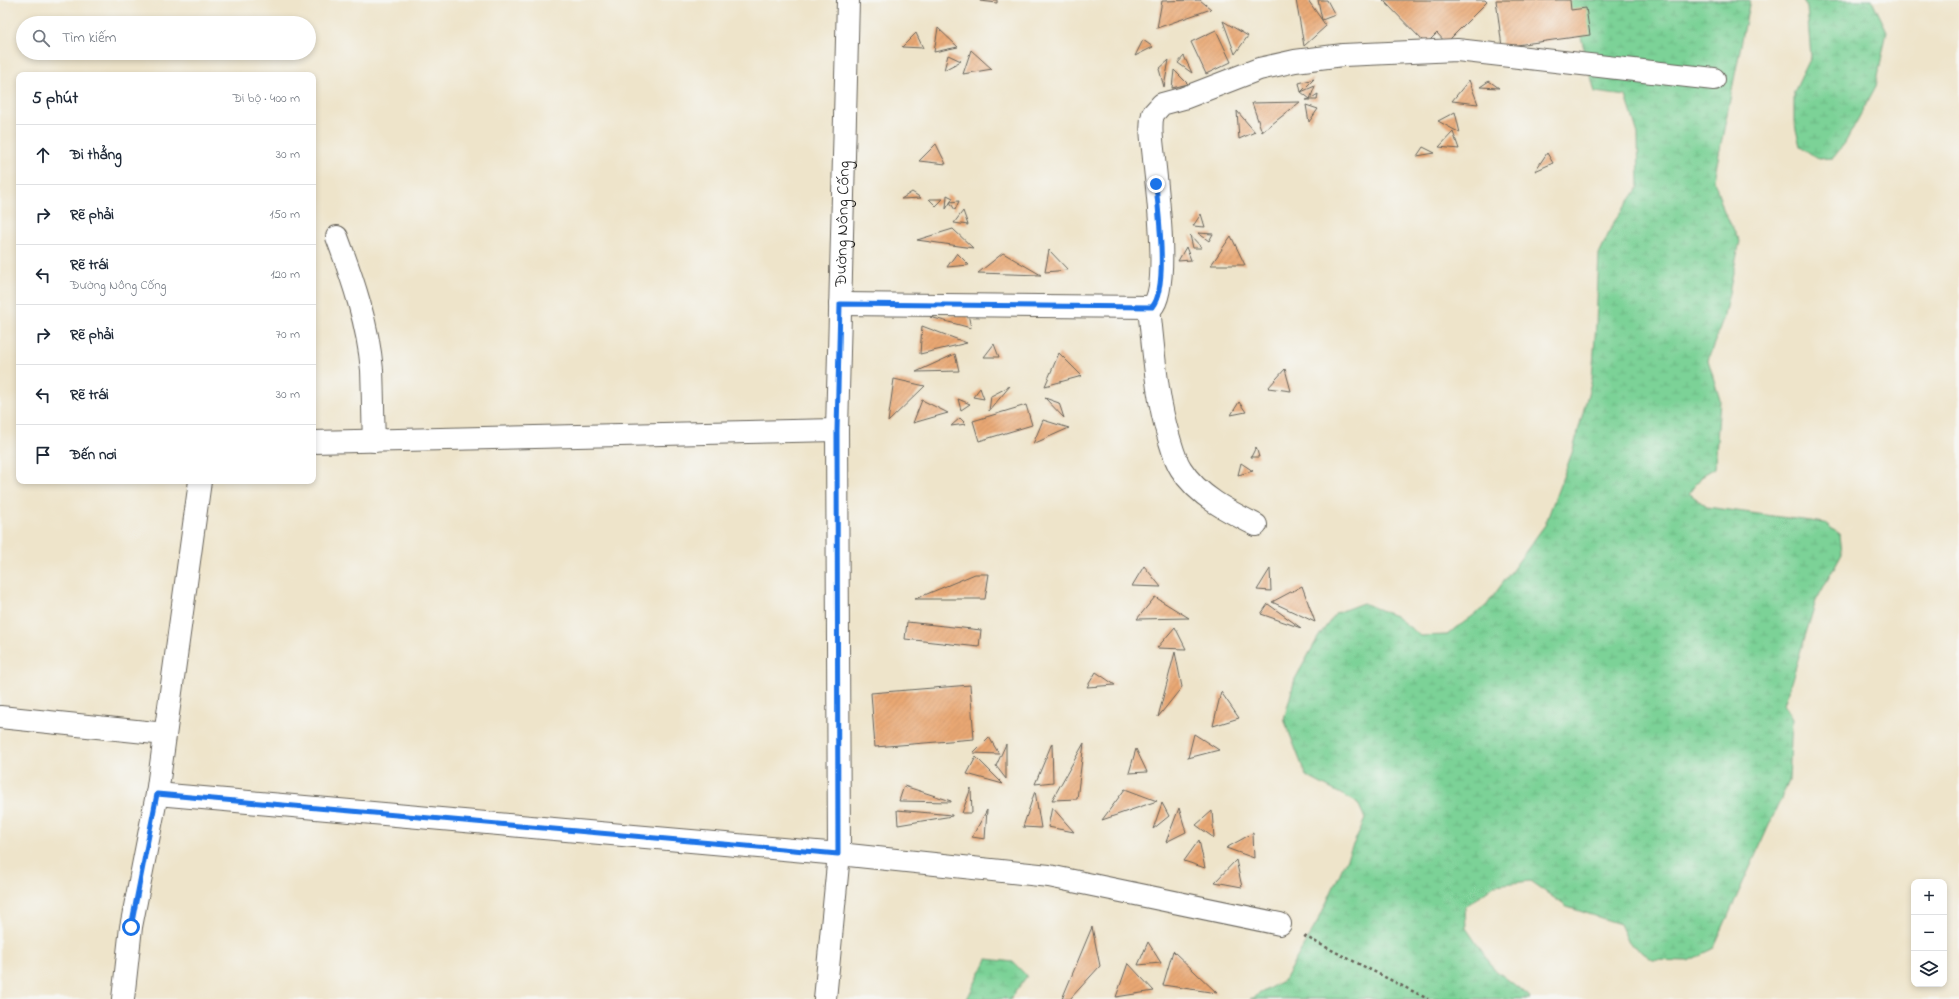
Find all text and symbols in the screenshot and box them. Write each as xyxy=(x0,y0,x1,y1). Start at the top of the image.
search box xyxy=(16,16,316,60)
icon: search xyxy=(30,27,52,49)
text: Tìm kiếm xyxy=(62,27,116,49)
text: 5 phút xyxy=(32,86,78,111)
text: Đi bộ · 400 m xyxy=(232,89,300,108)
icon: ahead xyxy=(32,144,54,166)
text: Đi thẳng xyxy=(70,144,122,166)
text: 30 m xyxy=(276,145,300,164)
street label: Đường Nông Cống xyxy=(828,160,858,288)
route end xyxy=(1147,175,1165,193)
icon: right xyxy=(32,204,54,226)
text: Rẽ phải xyxy=(70,204,114,226)
text: 150 m xyxy=(269,205,300,224)
text: Rẽ trái xyxy=(70,254,109,276)
icon: left xyxy=(32,264,54,286)
text: 120 m xyxy=(270,265,300,284)
text: Đường Nông Cống xyxy=(70,276,166,295)
icon: right xyxy=(32,324,54,346)
text: Rẽ phải xyxy=(70,324,114,346)
text: 70 m xyxy=(276,325,300,344)
icon: left xyxy=(32,384,54,406)
text: Rẽ trái xyxy=(70,384,109,406)
text: 30 m xyxy=(276,385,300,404)
icon: arrive xyxy=(32,444,54,466)
text: Đến nơi xyxy=(70,444,117,466)
map controls xyxy=(1911,879,1947,987)
button: + xyxy=(1911,879,1947,915)
button: − xyxy=(1911,915,1947,951)
route start xyxy=(122,918,140,936)
button: layers xyxy=(1911,951,1947,987)

